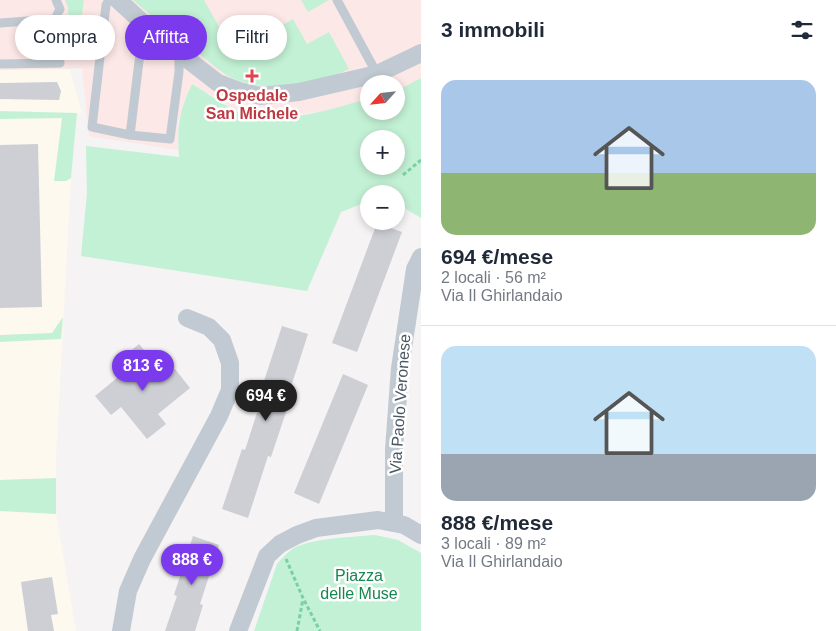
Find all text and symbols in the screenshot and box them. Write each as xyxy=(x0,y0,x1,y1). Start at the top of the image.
chip: Compra xyxy=(15,15,115,60)
chip: Affitta xyxy=(125,15,207,60)
chip: Filtri xyxy=(217,15,287,60)
icon: filters xyxy=(788,16,816,44)
text: 3 immobili xyxy=(441,18,545,41)
marker: Ospedale San Michele xyxy=(245,69,259,83)
north arrow xyxy=(360,75,405,120)
map controls xyxy=(360,75,405,230)
place label: Ospedale San Michele xyxy=(206,87,298,122)
icon: home xyxy=(584,113,674,203)
button: + xyxy=(360,130,405,175)
button: − xyxy=(360,185,405,230)
text: 694 €/mese xyxy=(441,245,553,268)
text: 2 locali · 56 m² xyxy=(441,269,546,286)
text: Via Il Ghirlandaio xyxy=(441,287,563,304)
street label: Via Paolo Veronese xyxy=(387,333,413,475)
pin: 813 € xyxy=(108,350,178,392)
text: 813 € xyxy=(123,357,163,374)
icon: home xyxy=(584,378,674,468)
pin: 694 € xyxy=(231,380,301,422)
text: 694 € xyxy=(246,387,286,404)
text: 888 €/mese xyxy=(441,511,553,534)
text: 3 locali · 89 m² xyxy=(441,535,546,552)
pin: 888 € xyxy=(157,544,227,586)
text: 888 € xyxy=(172,551,212,568)
text: Via Il Ghirlandaio xyxy=(441,553,563,570)
park label: Piazza delle Muse xyxy=(320,567,398,602)

